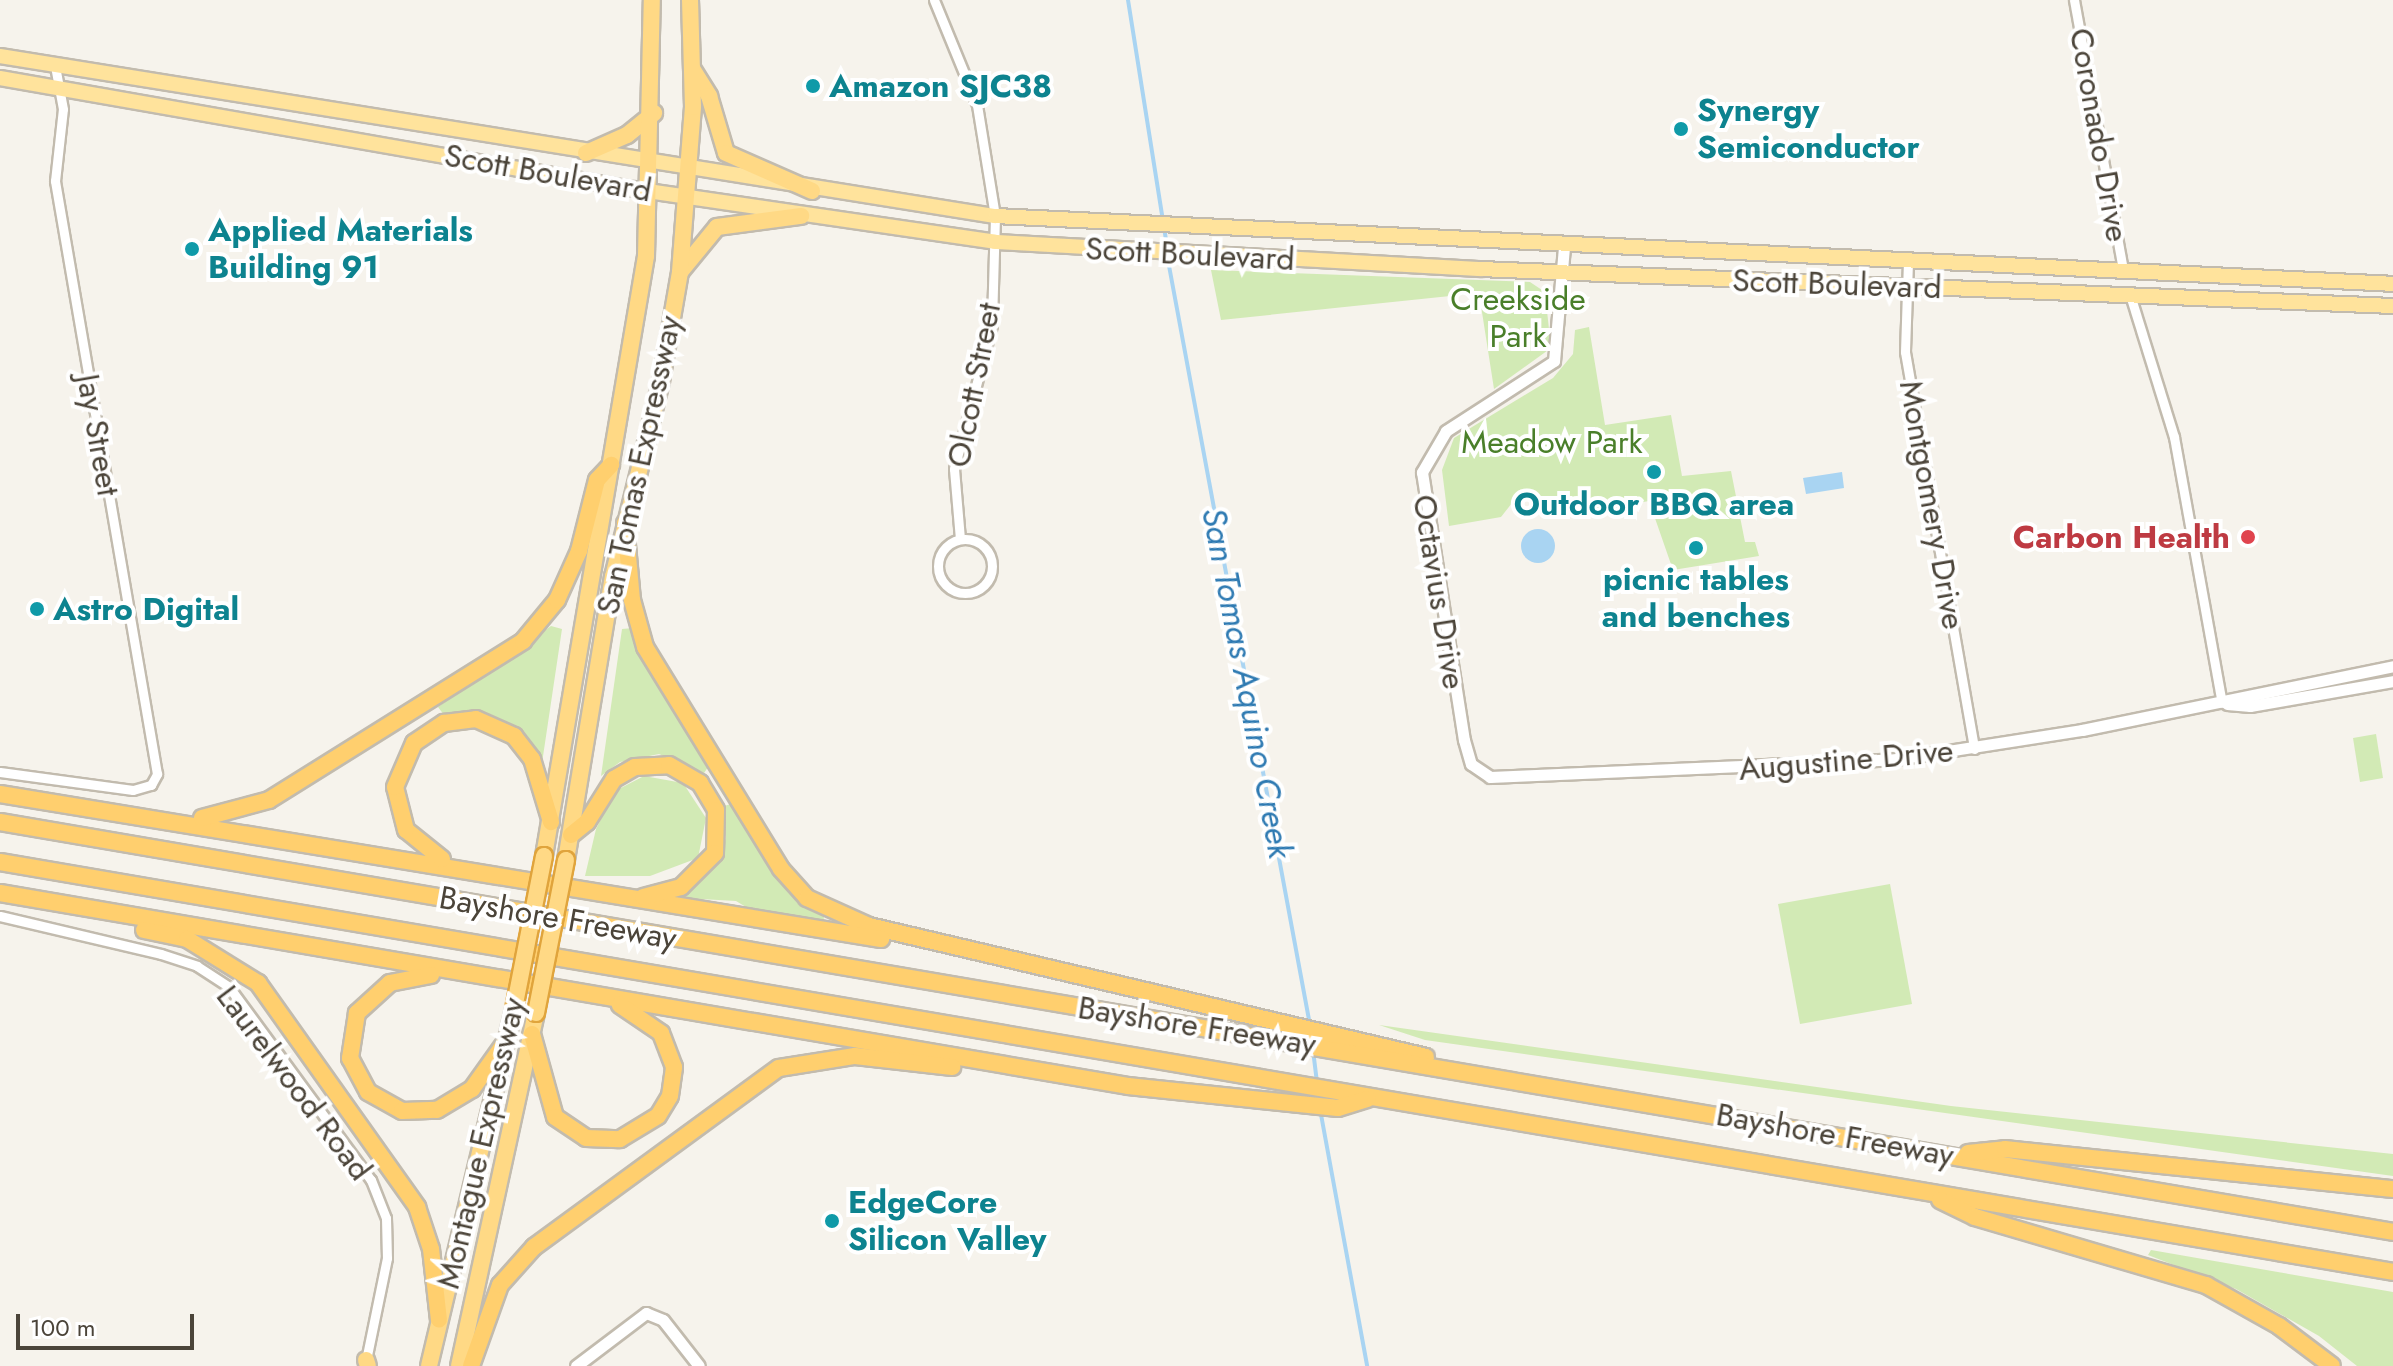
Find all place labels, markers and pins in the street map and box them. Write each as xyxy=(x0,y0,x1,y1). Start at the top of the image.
place label: Amazon SJC38 xyxy=(829,67,1052,105)
marker: Amazon SJC38 xyxy=(804,77,822,95)
place label: Synergy Semiconductor xyxy=(1697,92,1920,167)
marker: Synergy Semiconductor xyxy=(1672,120,1690,138)
place label: Applied Materials Building 91 xyxy=(208,212,473,287)
marker: Applied Materials Building 91 xyxy=(183,240,201,258)
marker: Outdoor BBQ area xyxy=(1645,463,1663,481)
place label: Outdoor BBQ area xyxy=(1514,485,1794,523)
place label: Carbon Health xyxy=(2013,518,2230,556)
marker: Carbon Health xyxy=(2237,526,2259,548)
marker: picnic tables and benches xyxy=(1687,539,1705,557)
place label: picnic tables and benches xyxy=(1602,561,1790,636)
place label: Astro Digital xyxy=(53,590,239,628)
marker: Astro Digital xyxy=(28,600,46,618)
place label: EdgeCore Silicon Valley xyxy=(848,1184,1046,1259)
marker: EdgeCore Silicon Valley xyxy=(823,1212,841,1230)

